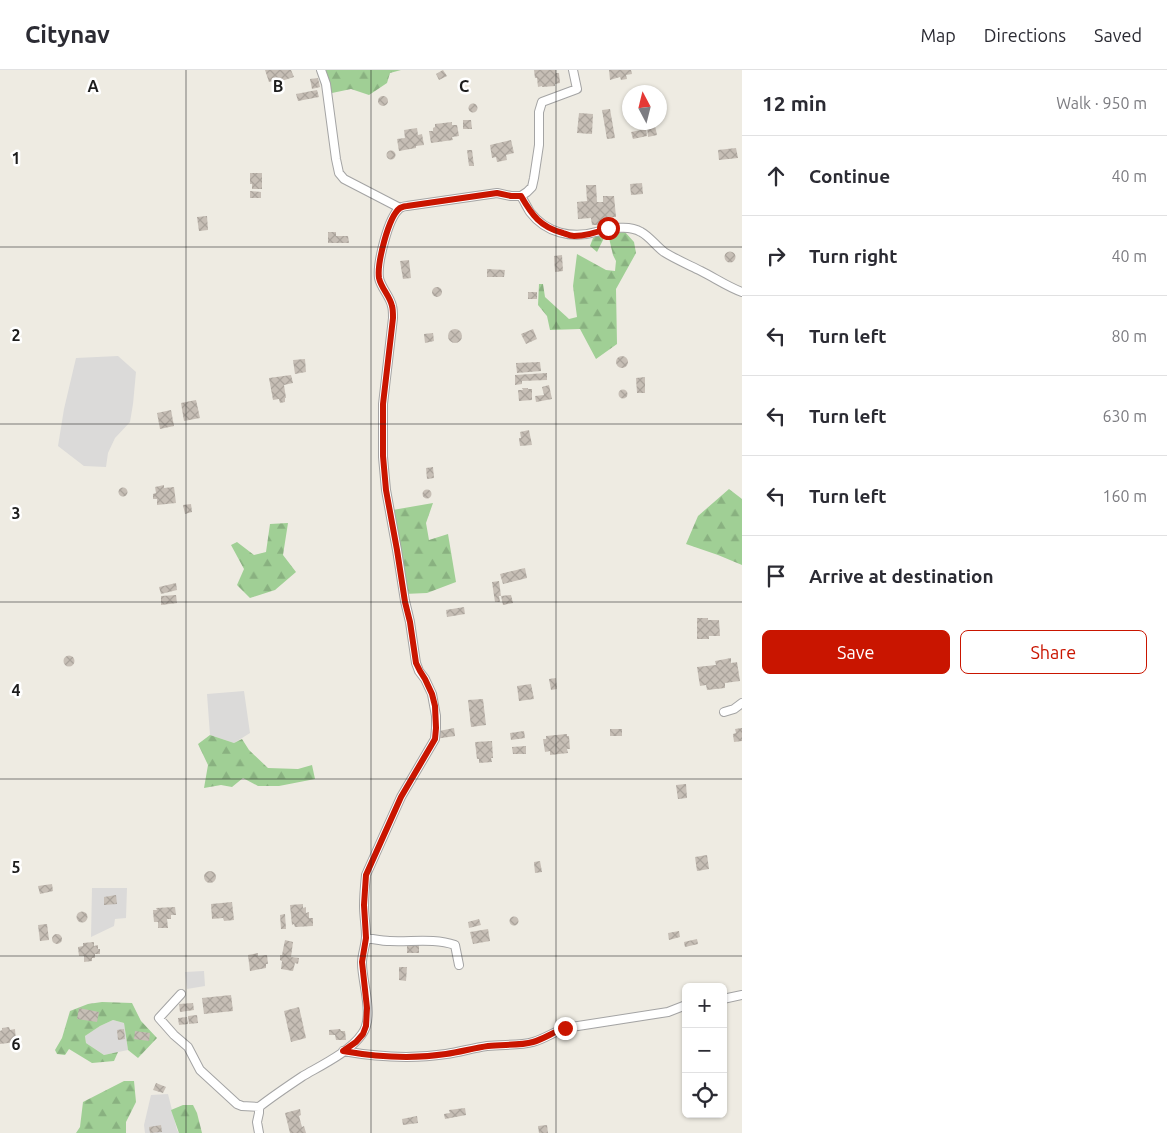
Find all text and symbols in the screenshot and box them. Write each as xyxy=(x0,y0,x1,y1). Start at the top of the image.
text: Citynav xyxy=(25,21,110,48)
text: Map xyxy=(920,25,956,45)
text: Directions xyxy=(984,25,1066,45)
text: Saved xyxy=(1094,25,1142,45)
text: A xyxy=(87,77,99,95)
text: B xyxy=(273,77,283,95)
text: C xyxy=(459,77,469,95)
north arrow xyxy=(622,85,667,130)
text: 12 min xyxy=(762,91,827,115)
text: Walk · 950 m xyxy=(1056,94,1147,112)
text: 1 xyxy=(11,149,21,167)
icon: ahead xyxy=(762,162,790,190)
text: Continue xyxy=(809,165,890,187)
text: 40 m xyxy=(1111,167,1147,185)
route start xyxy=(597,217,620,240)
icon: right xyxy=(762,242,790,270)
text: Turn right xyxy=(809,245,897,267)
text: 40 m xyxy=(1111,247,1147,265)
icon: left xyxy=(762,322,790,350)
text: Turn left xyxy=(809,325,887,347)
text: 2 xyxy=(11,326,21,344)
text: 80 m xyxy=(1111,327,1147,345)
icon: left xyxy=(762,402,790,430)
text: Turn left xyxy=(809,405,887,427)
text: 630 m xyxy=(1102,407,1147,425)
icon: left xyxy=(762,482,790,510)
text: Turn left xyxy=(809,485,887,507)
text: 160 m xyxy=(1102,487,1147,505)
text: 3 xyxy=(11,504,21,522)
icon: arrive xyxy=(762,562,790,590)
text: Arrive at destination xyxy=(809,565,994,587)
button: Save xyxy=(762,630,950,674)
button: Share xyxy=(960,630,1147,674)
text: 4 xyxy=(11,681,21,699)
text: 5 xyxy=(11,858,21,876)
map controls xyxy=(682,983,727,1118)
button: + xyxy=(682,983,727,1028)
route end xyxy=(554,1017,577,1040)
button: − xyxy=(682,1028,727,1073)
text: 6 xyxy=(11,1035,21,1053)
button: locate xyxy=(682,1073,727,1118)

